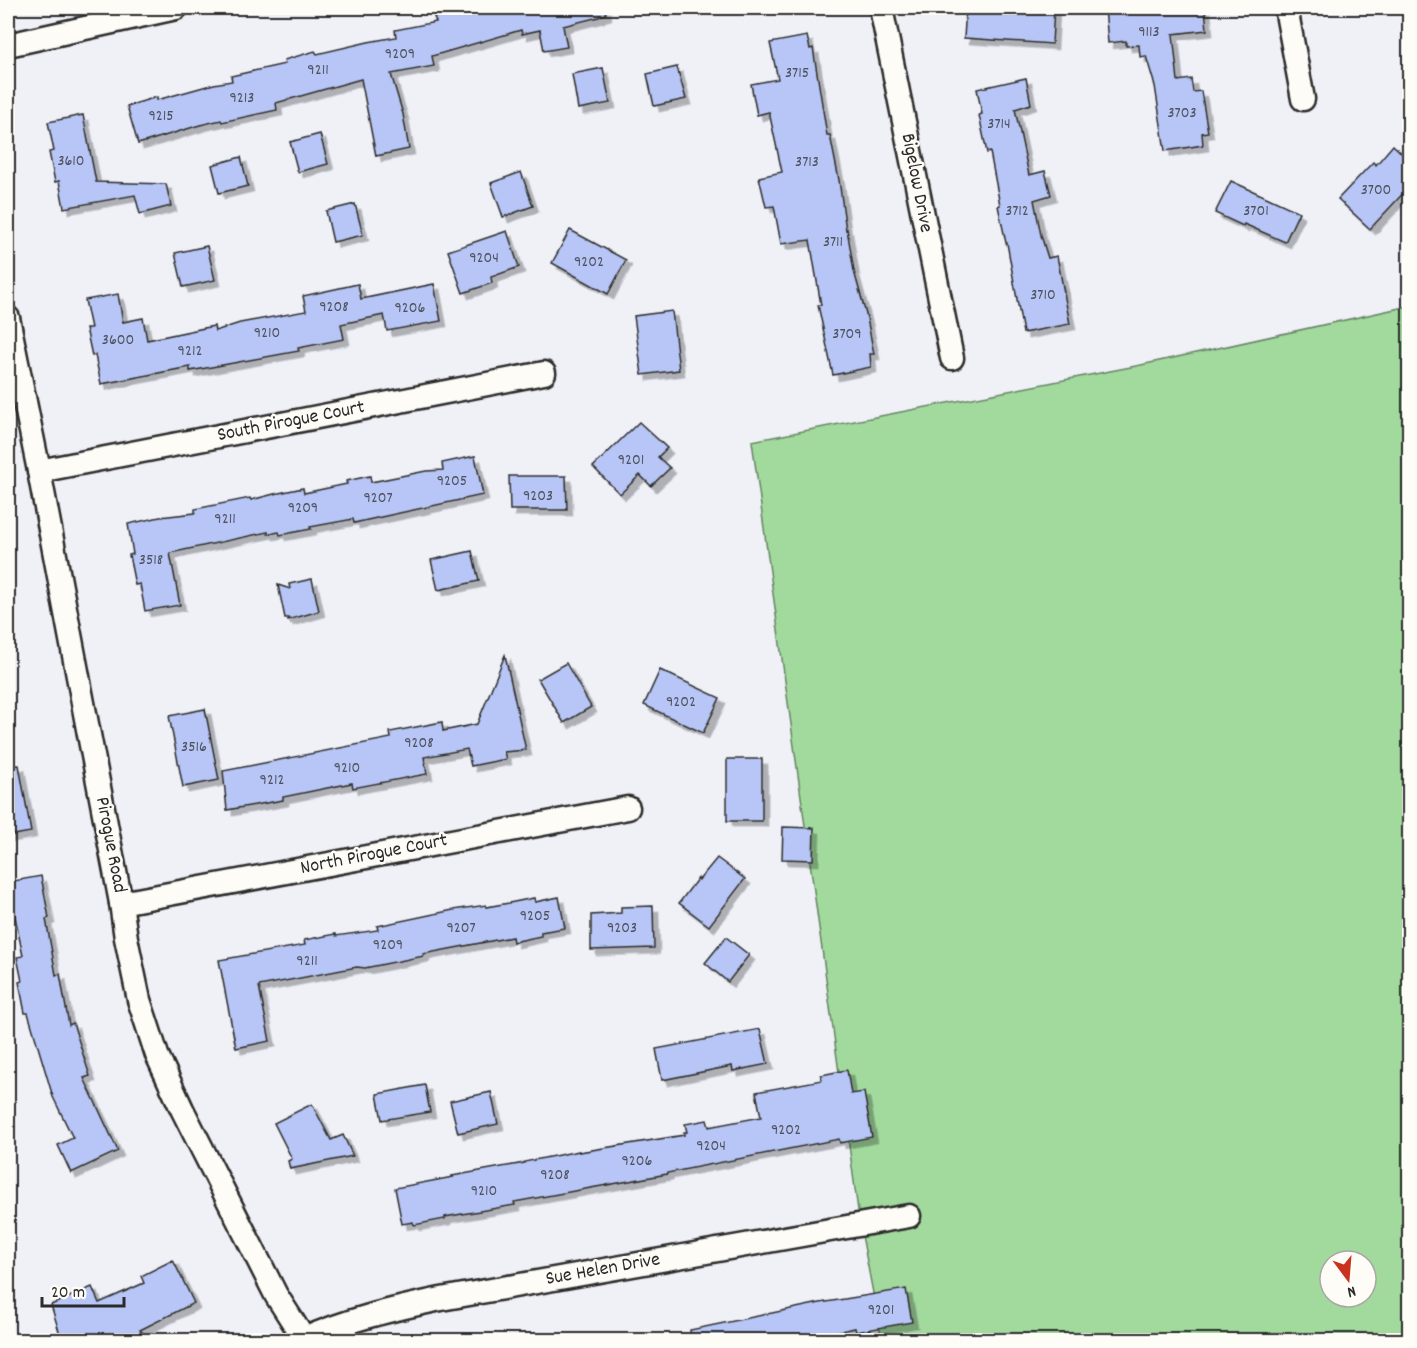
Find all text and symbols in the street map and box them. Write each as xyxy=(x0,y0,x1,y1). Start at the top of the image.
house number: 9113 xyxy=(1138,21,1160,44)
house number: 9209 xyxy=(385,43,415,66)
house number: 9211 xyxy=(307,59,329,82)
house number: 3715 xyxy=(785,62,809,85)
house number: 9213 xyxy=(230,87,254,110)
house number: 3703 xyxy=(1167,102,1197,125)
house number: 9215 xyxy=(148,105,174,128)
house number: 3714 xyxy=(987,113,1011,136)
street label: Bigelow Drive xyxy=(893,131,939,235)
house number: 3610 xyxy=(57,150,85,173)
house number: 3713 xyxy=(795,151,819,174)
house number: 3700 xyxy=(1361,179,1391,202)
house number: 3712 xyxy=(1005,200,1029,223)
house number: 3701 xyxy=(1243,200,1269,223)
house number: 3711 xyxy=(823,231,843,254)
house number: 9204 xyxy=(469,247,499,270)
house number: 9202 xyxy=(574,251,604,274)
house number: 3710 xyxy=(1030,284,1056,307)
house number: 9208 xyxy=(319,296,349,319)
house number: 9206 xyxy=(395,297,426,320)
house number: 9210 xyxy=(254,322,280,345)
house number: 3709 xyxy=(832,323,862,346)
house number: 3600 xyxy=(102,329,134,352)
house number: 9212 xyxy=(178,340,202,363)
street label: South Pirogue Court xyxy=(215,394,367,450)
house number: 9201 xyxy=(618,449,644,472)
house number: 9205 xyxy=(437,470,467,493)
house number: 9203 xyxy=(523,485,553,508)
house number: 9207 xyxy=(363,487,393,510)
house number: 9209 xyxy=(288,497,318,520)
house number: 9211 xyxy=(214,508,236,531)
house number: 3518 xyxy=(139,549,163,572)
house number: 9202 xyxy=(666,691,696,714)
house number: 9208 xyxy=(404,732,434,755)
house number: 3516 xyxy=(181,736,207,759)
house number: 9210 xyxy=(334,757,360,780)
house number: 9212 xyxy=(260,769,284,792)
street label: Pirogue Road xyxy=(87,795,133,895)
street label: North Pirogue Court xyxy=(298,827,450,883)
house number: 9205 xyxy=(520,905,550,928)
house number: 9207 xyxy=(446,917,476,940)
house number: 9203 xyxy=(607,917,637,940)
house number: 9209 xyxy=(373,934,403,957)
house number: 9211 xyxy=(296,950,318,973)
house number: 9202 xyxy=(771,1119,801,1142)
house number: 9204 xyxy=(696,1135,726,1158)
house number: 9206 xyxy=(622,1150,653,1173)
house number: 9208 xyxy=(540,1164,570,1187)
house number: 9210 xyxy=(471,1180,497,1203)
street label: Sue Helen Drive xyxy=(544,1246,663,1294)
north arrow xyxy=(1318,1249,1378,1309)
scale bar xyxy=(42,1270,124,1308)
text: N xyxy=(1344,1279,1358,1303)
text: 20 m xyxy=(51,1281,85,1306)
house number: 9201 xyxy=(868,1299,894,1322)

